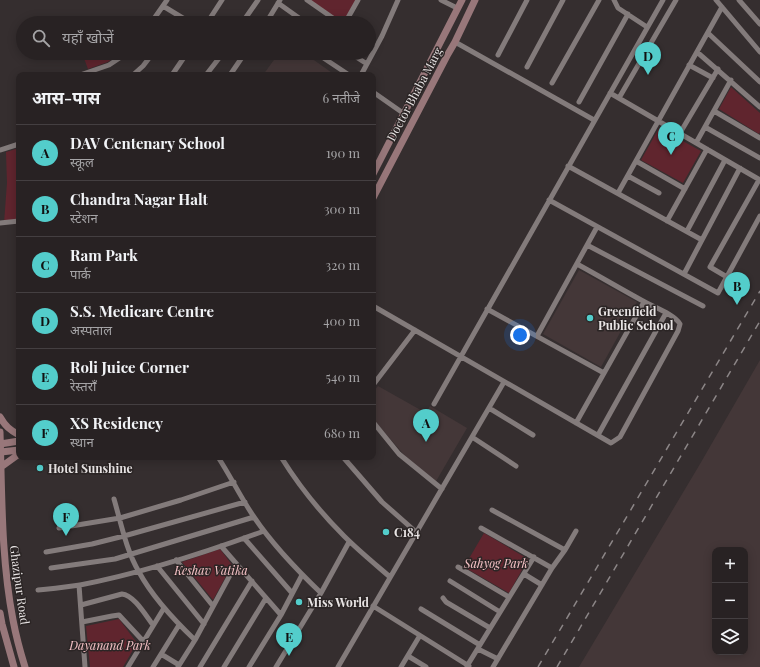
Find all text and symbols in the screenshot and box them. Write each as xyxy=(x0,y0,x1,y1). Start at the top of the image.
search box xyxy=(16,16,376,60)
icon: search xyxy=(30,27,52,49)
text: यहाँ खोजें xyxy=(62,27,114,47)
pin: D xyxy=(635,42,661,75)
street label: Doctor Bhaba Marg xyxy=(383,44,446,144)
text: आस-पास xyxy=(32,86,100,108)
text: 6 नतीजे xyxy=(322,89,360,106)
pin: C xyxy=(658,122,684,155)
text: DAV Centenary School xyxy=(70,133,225,153)
text: A xyxy=(41,144,49,161)
text: 190 m xyxy=(326,144,360,161)
text: स्कूल xyxy=(70,153,94,170)
text: Chandra Nagar Halt xyxy=(70,189,208,209)
text: B xyxy=(41,200,49,217)
text: 300 m xyxy=(324,200,360,217)
text: स्टेशन xyxy=(70,209,98,226)
text: Ram Park xyxy=(70,245,138,265)
text: C xyxy=(40,256,50,273)
text: 320 m xyxy=(325,256,360,273)
text: पार्क xyxy=(70,265,91,282)
pin: B xyxy=(724,272,750,305)
text: S.S. Medicare Centre xyxy=(70,301,214,321)
place label: Greenfield Public School xyxy=(598,303,674,333)
text: D xyxy=(40,312,50,329)
text: 400 m xyxy=(323,312,360,329)
marker: Greenfield Public School xyxy=(585,313,595,323)
text: अस्पताल xyxy=(70,321,112,338)
your location xyxy=(510,325,530,345)
text: Roli Juice Corner xyxy=(70,357,189,377)
text: E xyxy=(41,368,49,385)
text: 540 m xyxy=(326,368,360,385)
text: रेस्तराँ xyxy=(70,377,96,394)
pin: A xyxy=(413,409,439,442)
text: XS Residency xyxy=(70,413,163,433)
text: F xyxy=(41,424,49,441)
text: 680 m xyxy=(324,424,360,441)
text: स्थान xyxy=(70,433,94,450)
place label: Hotel Sunshine xyxy=(48,460,133,476)
marker: Hotel Sunshine xyxy=(35,463,45,473)
pin: F xyxy=(53,503,79,536)
place label: C184 xyxy=(394,524,420,540)
marker: C184 xyxy=(381,527,391,537)
street label: Ghazipur Road xyxy=(7,544,33,626)
map controls xyxy=(712,547,748,655)
button: + xyxy=(712,547,748,583)
park label: Sahyog Park xyxy=(463,555,528,571)
park label: Keshav Vatika xyxy=(173,562,248,578)
button: − xyxy=(712,583,748,619)
place label: Miss World xyxy=(307,594,369,610)
marker: Miss World xyxy=(294,597,304,607)
button: layers xyxy=(712,619,748,655)
pin: E xyxy=(276,623,302,656)
park label: Dayanand Park xyxy=(68,637,151,653)

